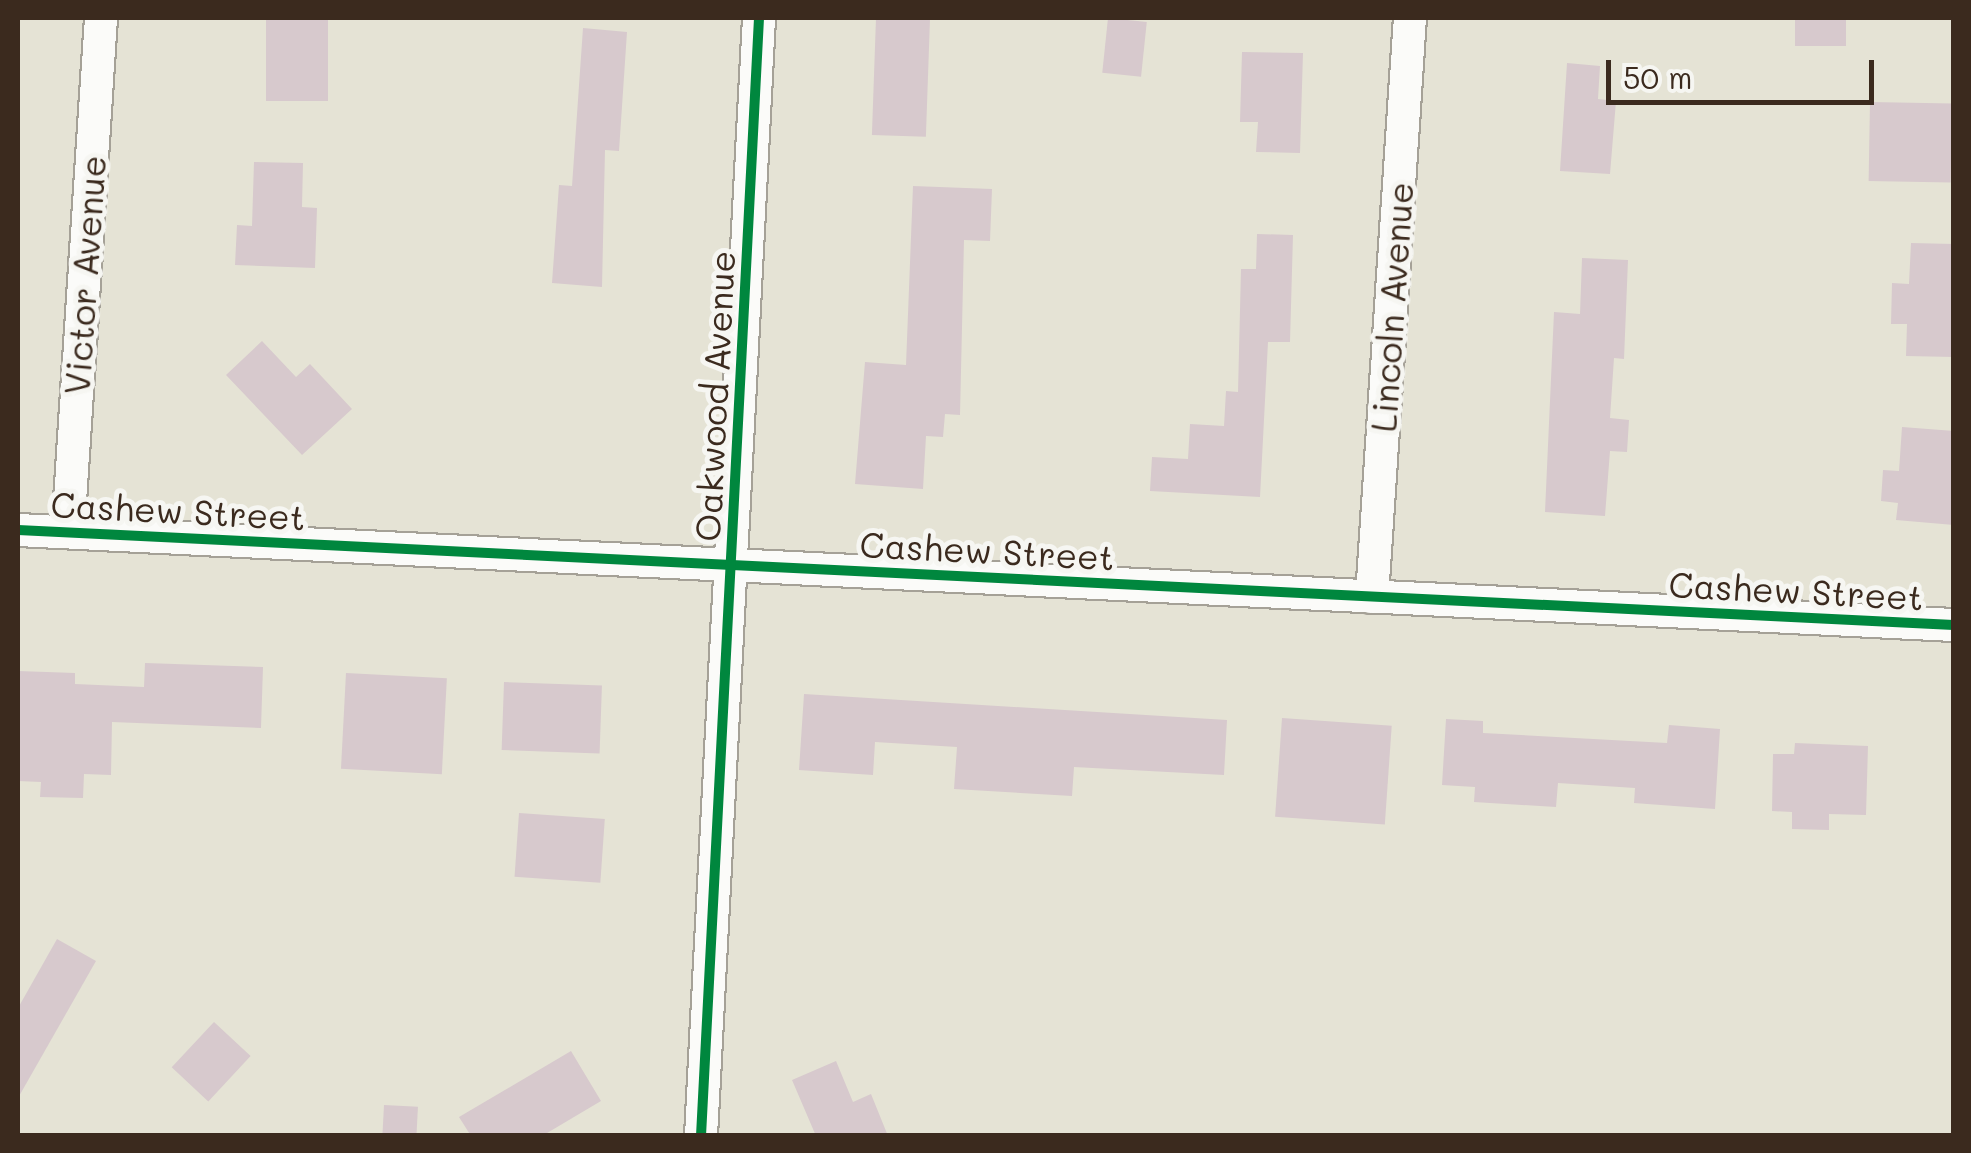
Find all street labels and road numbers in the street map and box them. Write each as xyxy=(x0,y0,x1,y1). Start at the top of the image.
street label: Victor Avenue xyxy=(55,154,113,396)
street label: Lincoln Avenue xyxy=(1361,181,1421,433)
street label: Oakwood Avenue xyxy=(685,249,743,543)
street label: Cashew Street xyxy=(50,482,306,538)
street label: Cashew Street xyxy=(859,522,1115,578)
street label: Cashew Street xyxy=(1668,562,1924,618)

